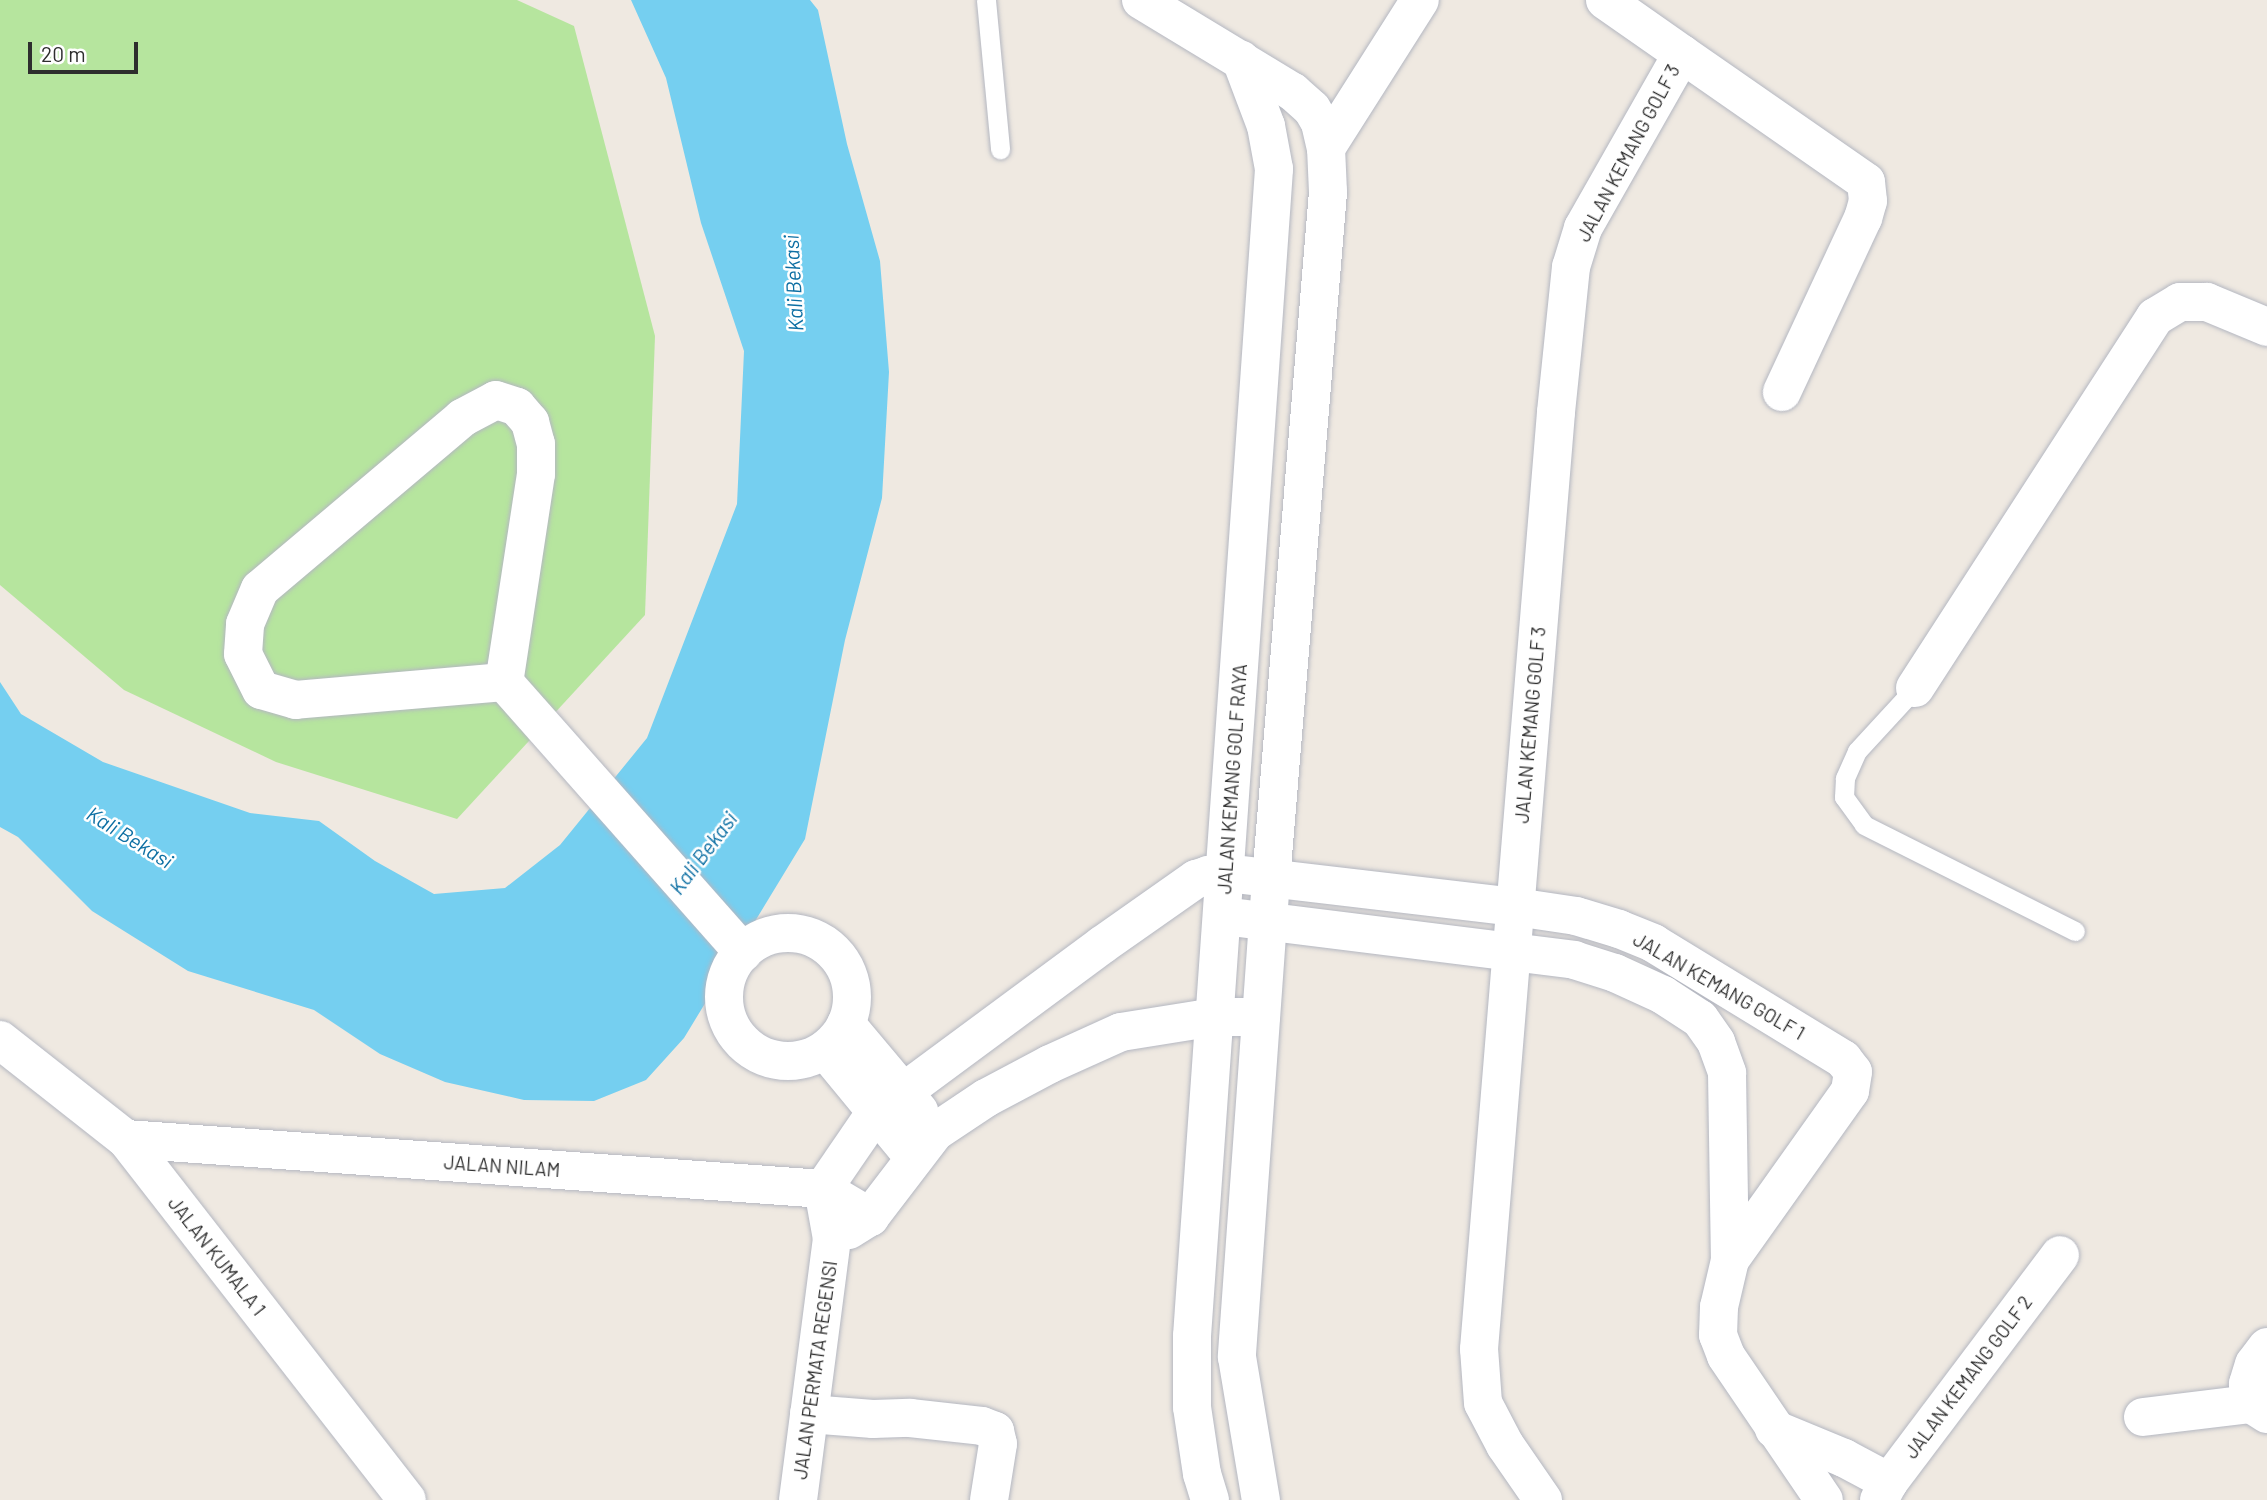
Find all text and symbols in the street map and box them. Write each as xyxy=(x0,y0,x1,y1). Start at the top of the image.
scale bar xyxy=(32,28,142,72)
text: 20 m xyxy=(41,41,86,66)
street label: JALAN KEMANG GOLF 3 xyxy=(1572,61,1684,245)
water label: Kali Bekasi xyxy=(778,234,808,332)
street label: JALAN KEMANG GOLF 3 xyxy=(1510,626,1550,824)
street label: JALAN KEMANG GOLF RAYA xyxy=(1213,663,1251,895)
water label: Kali Bekasi xyxy=(82,801,178,873)
water label: Kali Bekasi xyxy=(664,807,742,899)
street label: JALAN KEMANG GOLF 1 xyxy=(1629,928,1809,1044)
street label: JALAN NILAM xyxy=(443,1151,561,1181)
street label: JALAN KUMALA 1 xyxy=(163,1192,271,1320)
street label: JALAN PERMATA REGENSI xyxy=(788,1259,842,1481)
street label: JALAN KEMANG GOLF 2 xyxy=(1899,1291,2037,1463)

